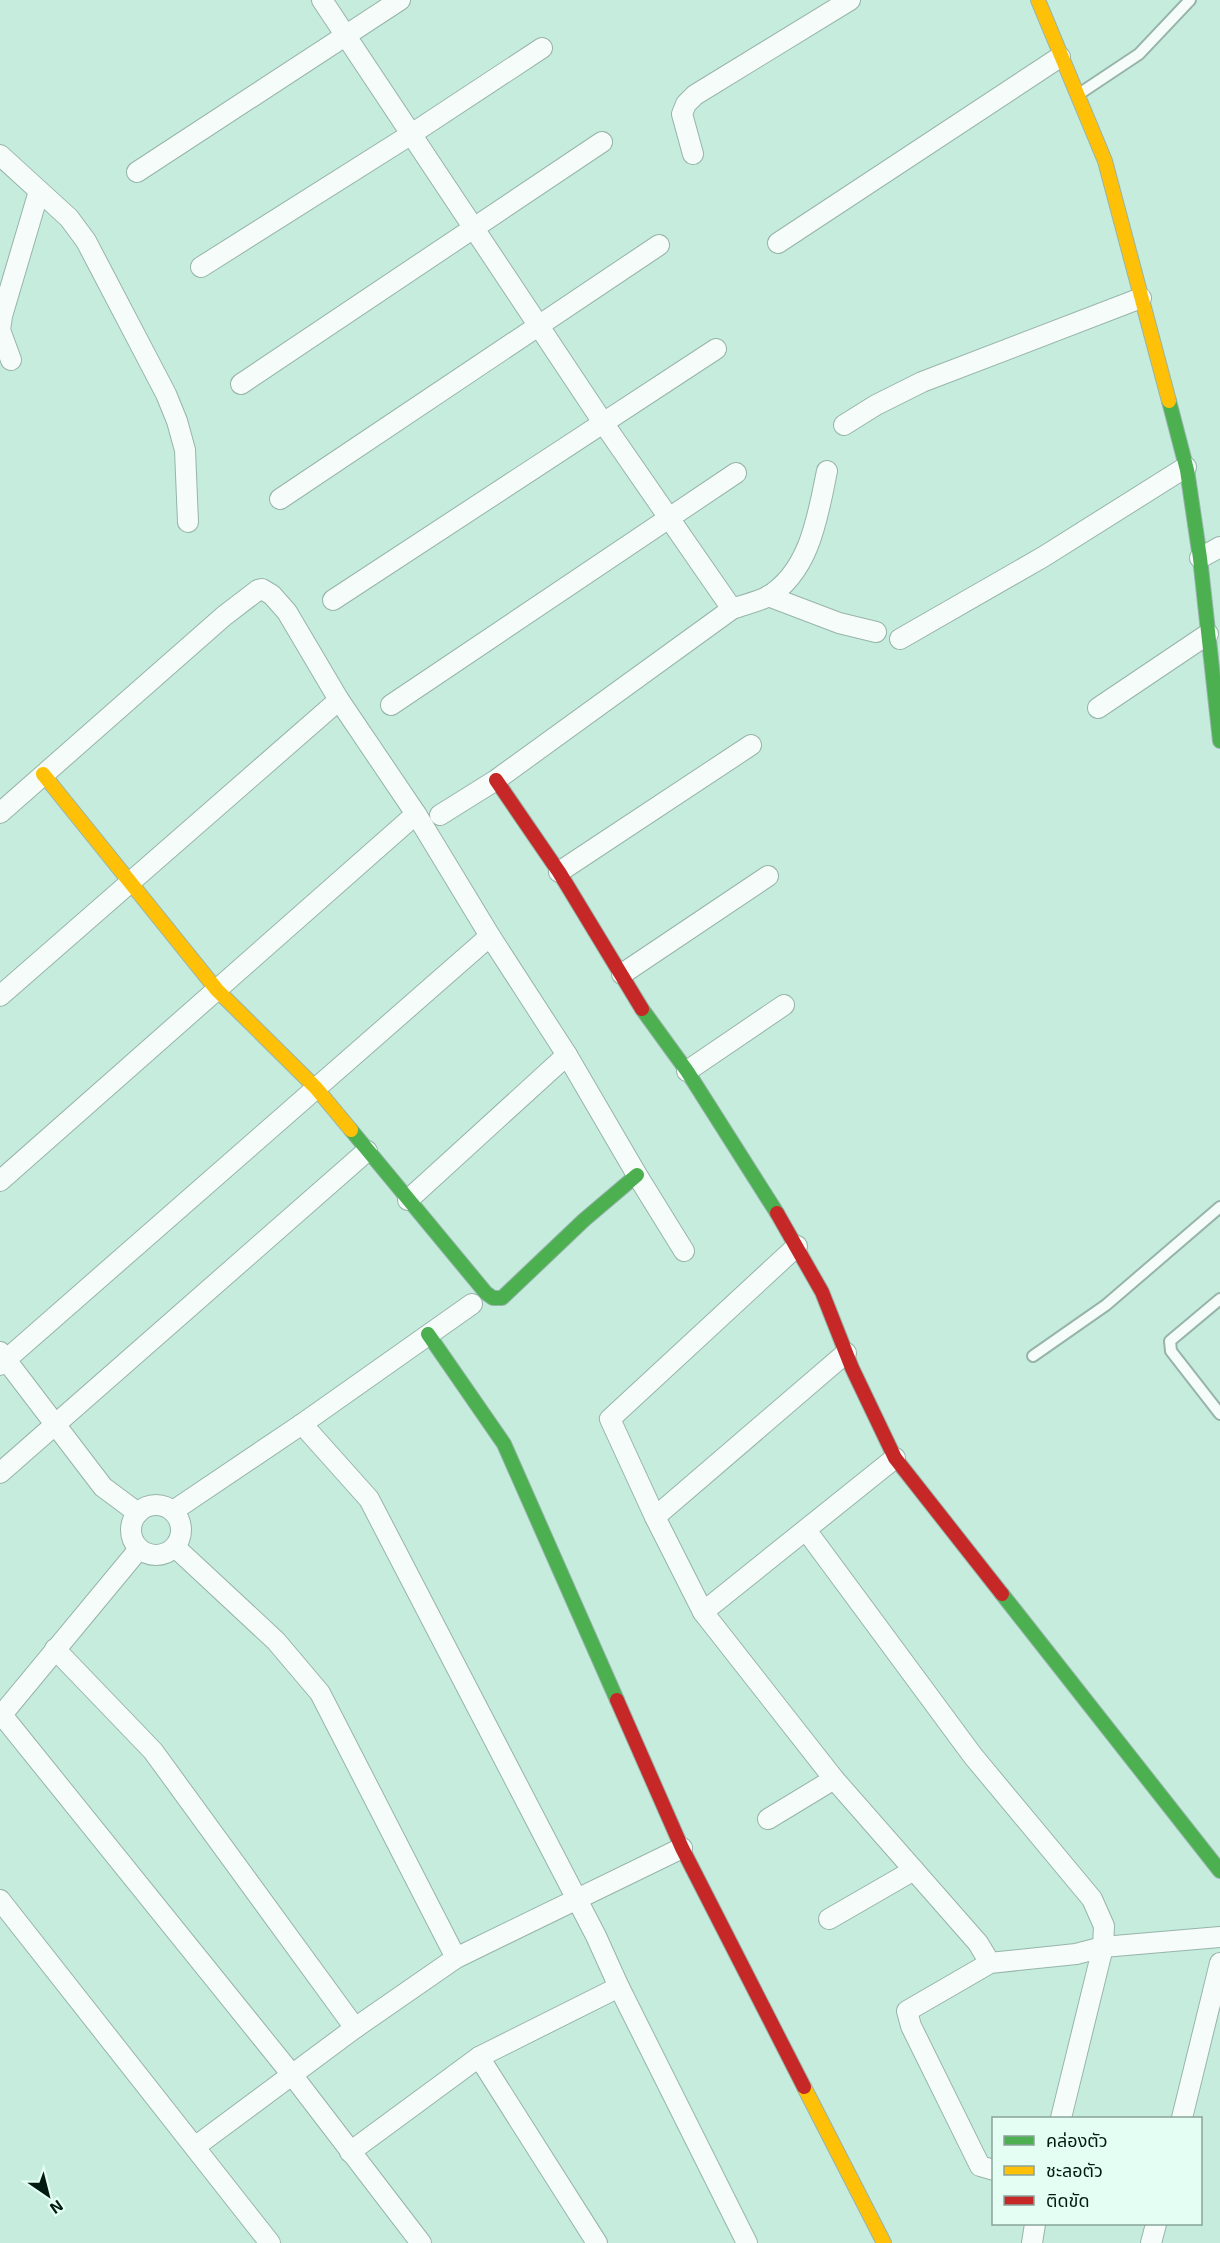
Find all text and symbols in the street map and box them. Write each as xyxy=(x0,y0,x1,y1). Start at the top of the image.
legend xyxy=(992,2117,1202,2225)
text: คล่องตัว xyxy=(1046,2129,1108,2151)
text: ชะลอตัว xyxy=(1046,2159,1103,2181)
north arrow xyxy=(18,2165,78,2225)
text: ติดขัด xyxy=(1046,2189,1089,2211)
text: N xyxy=(47,2197,67,2219)

